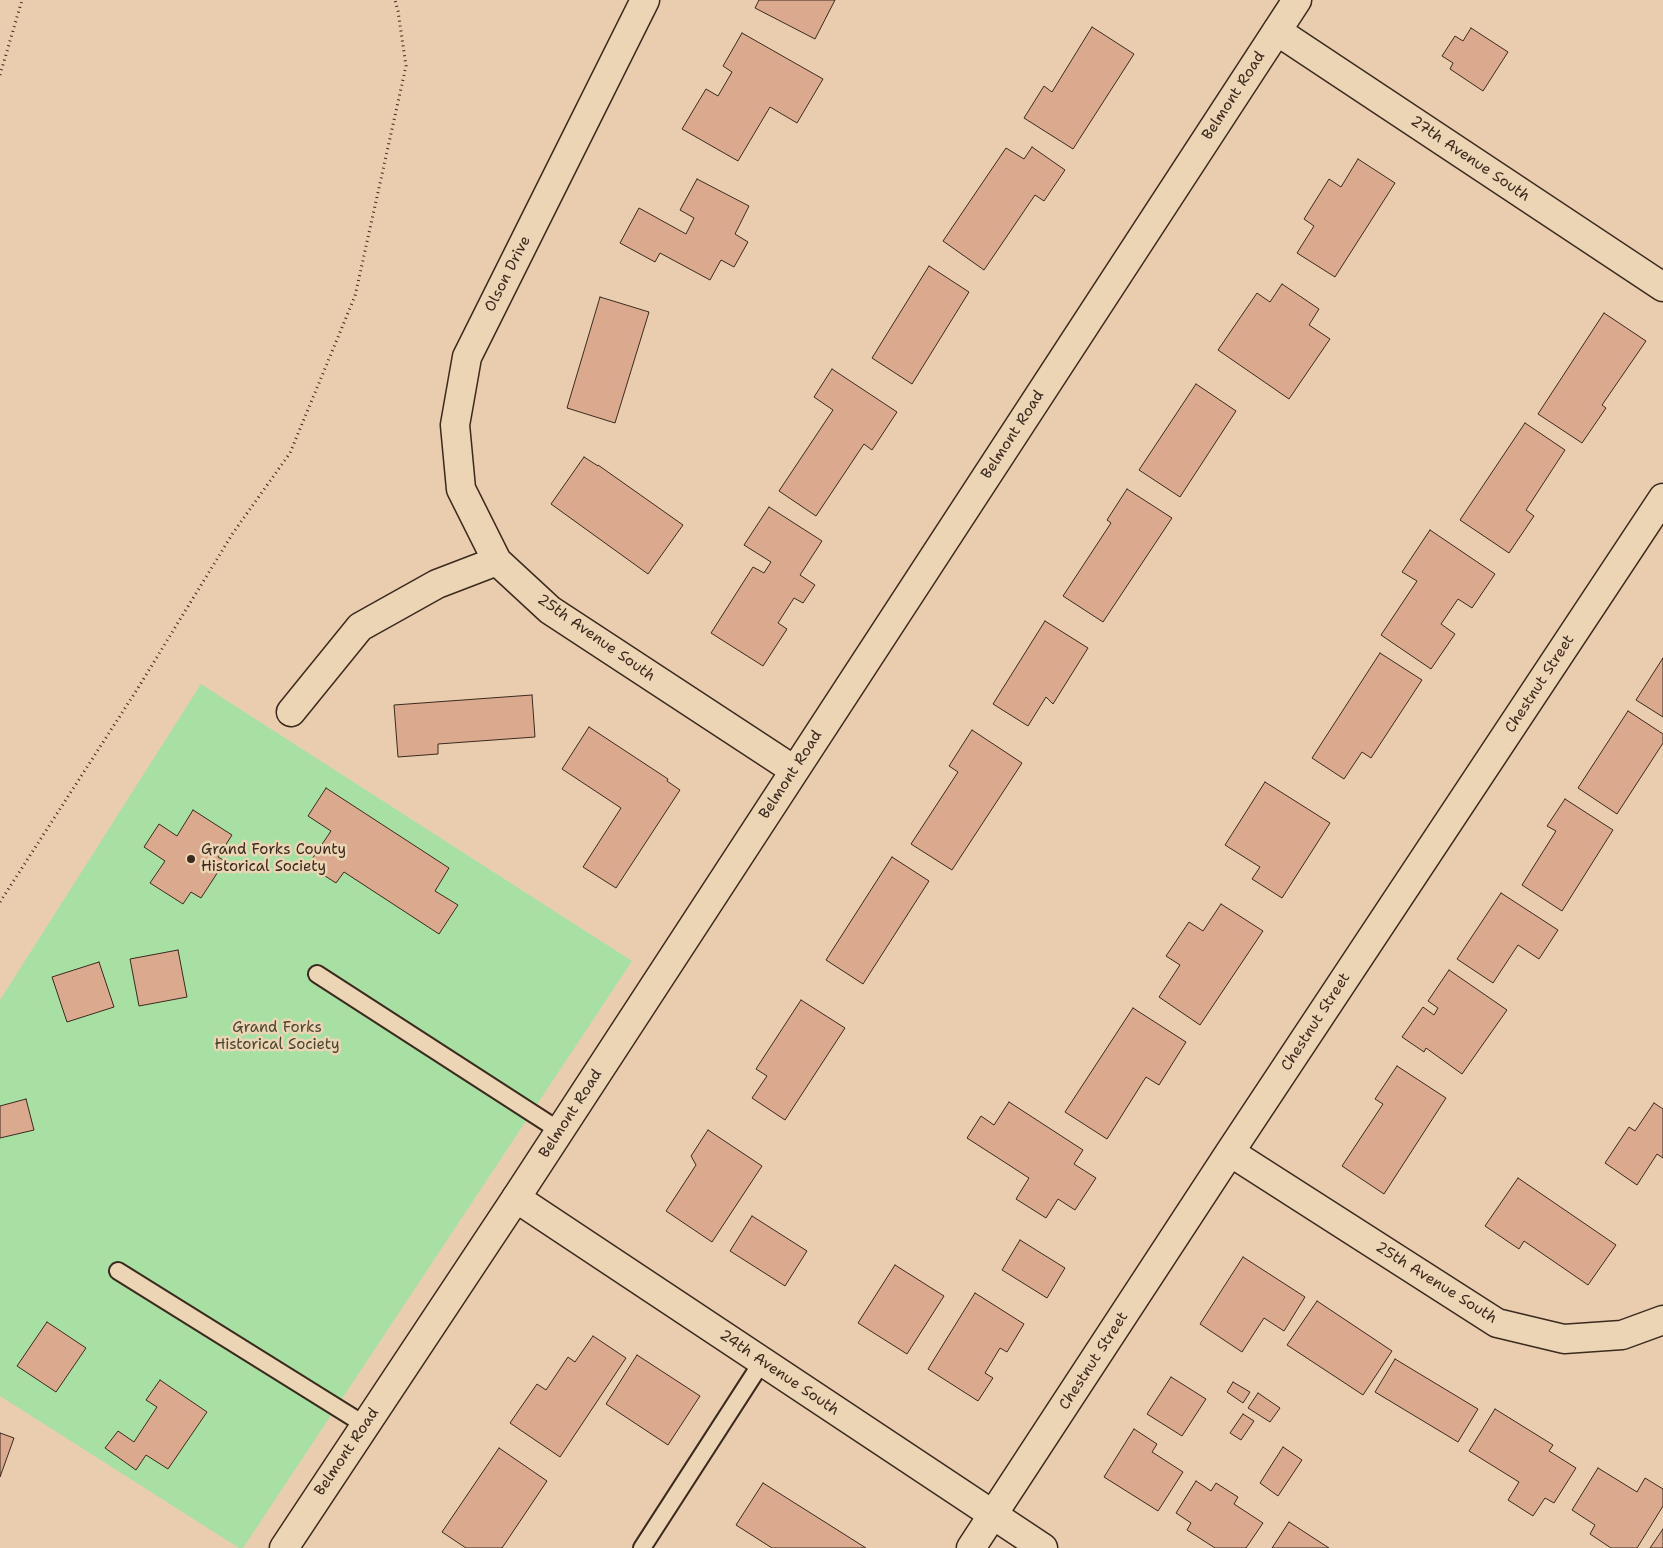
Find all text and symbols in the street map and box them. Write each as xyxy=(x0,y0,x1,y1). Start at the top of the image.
street label: Belmont Road xyxy=(1199,48,1269,144)
street label: 27th Avenue South xyxy=(1407,112,1533,206)
street label: Olson Drive xyxy=(481,233,535,315)
street label: Belmont Road xyxy=(978,387,1048,483)
street label: 25th Avenue South xyxy=(534,591,658,685)
street label: Chestnut Street xyxy=(1502,632,1578,736)
street label: Belmont Road xyxy=(756,727,826,823)
place label: Grand Forks County Historical Society xyxy=(201,841,346,876)
marker: Grand Forks County Historical Society xyxy=(185,853,197,865)
street label: Chestnut Street xyxy=(1278,970,1354,1074)
park label: Grand Forks Historical Society xyxy=(214,1019,340,1054)
street label: Belmont Road xyxy=(536,1066,606,1162)
street label: 25th Avenue South xyxy=(1372,1238,1500,1328)
street label: Chestnut Street xyxy=(1056,1309,1132,1413)
street label: 24th Avenue South xyxy=(716,1326,842,1420)
street label: Belmont Road xyxy=(311,1405,383,1499)

